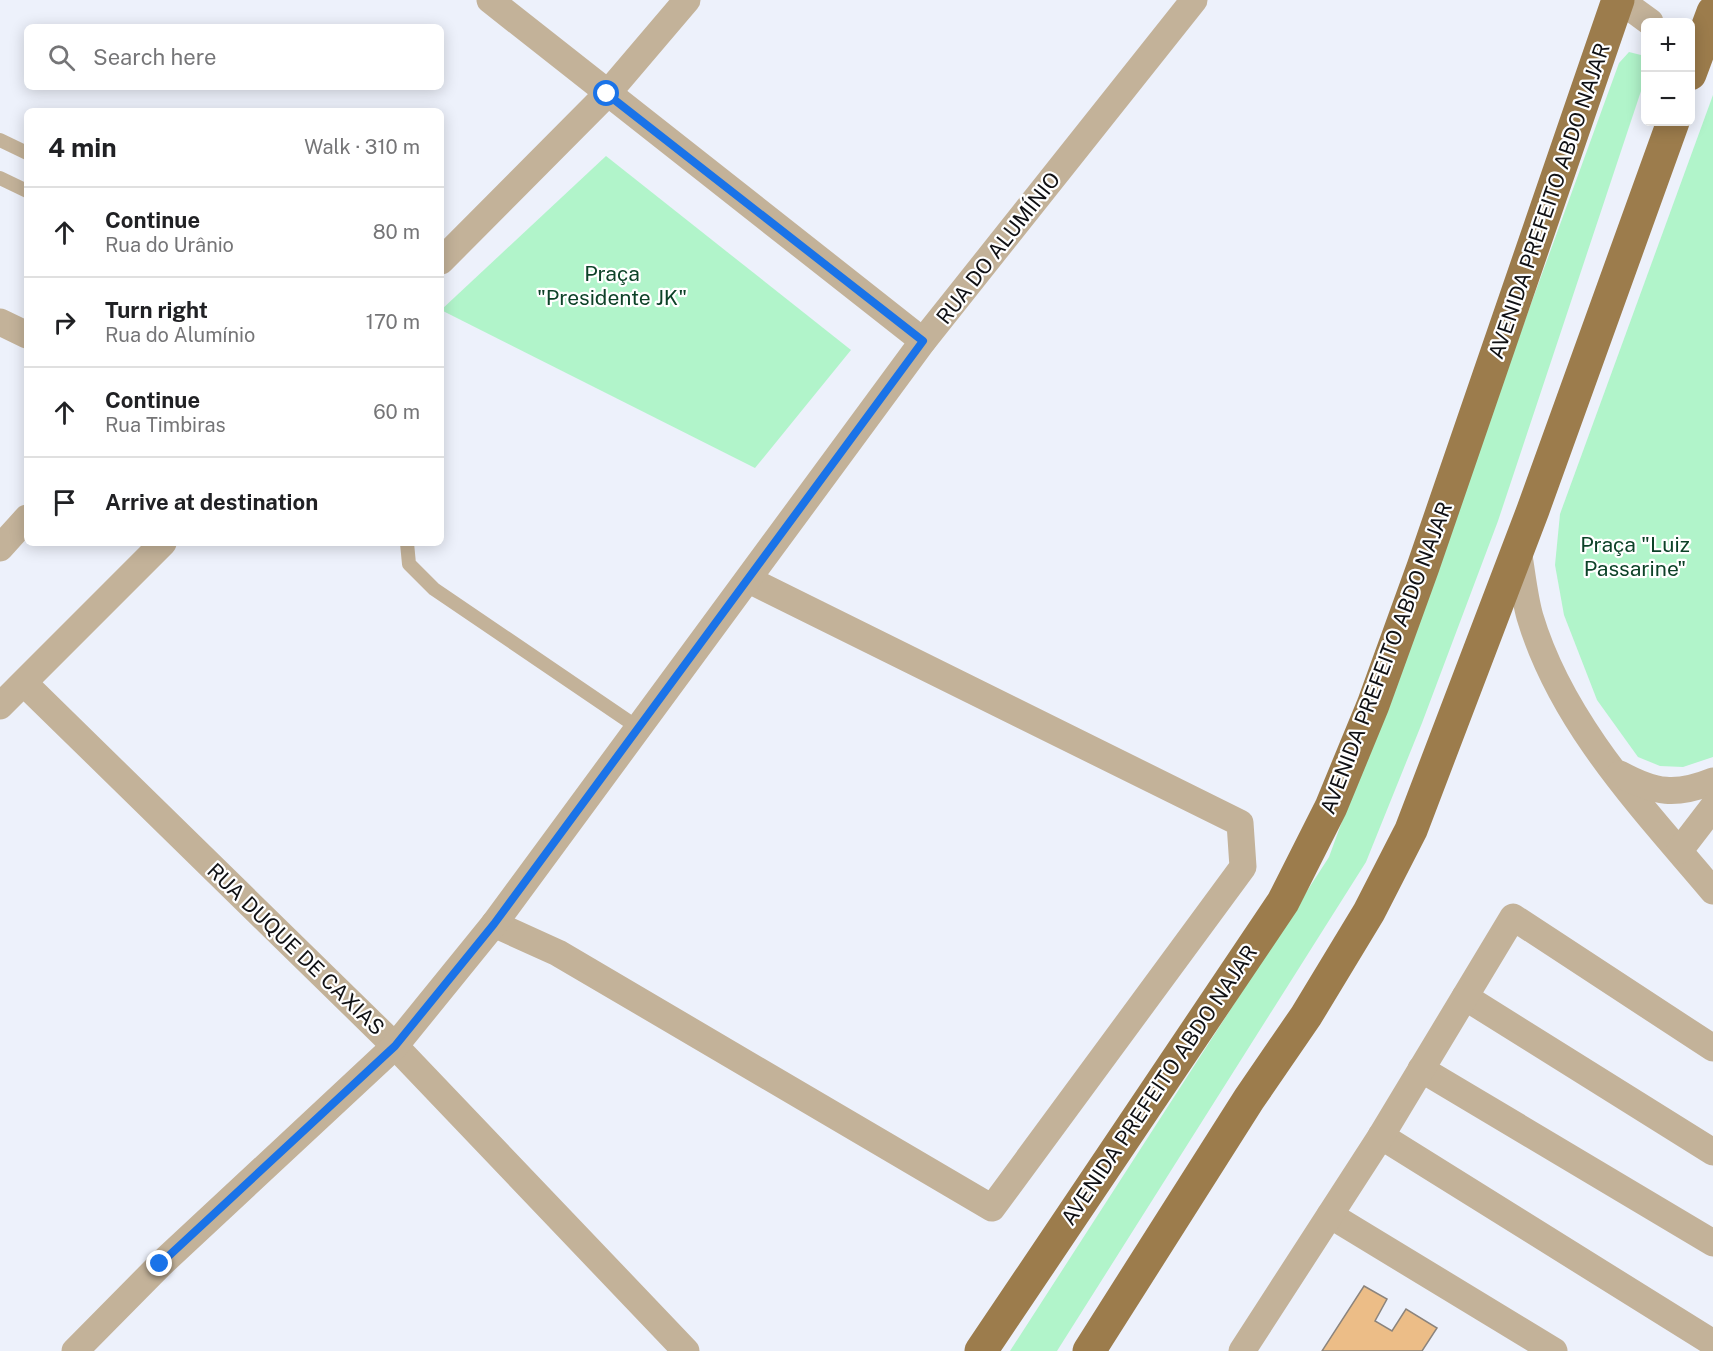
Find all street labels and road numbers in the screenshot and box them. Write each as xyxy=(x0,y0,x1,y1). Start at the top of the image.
street label: AVENIDA PREFEITO ABDO NAJAR xyxy=(1483,40,1615,362)
street label: RUA DO ALUMÍNIO xyxy=(931,167,1065,329)
street label: AVENIDA PREFEITO ABDO NAJAR xyxy=(1315,498,1457,818)
street label: RUA DUQUE DE CAXIAS xyxy=(202,858,390,1040)
street label: AVENIDA PREFEITO ABDO NAJAR xyxy=(1056,940,1262,1230)

